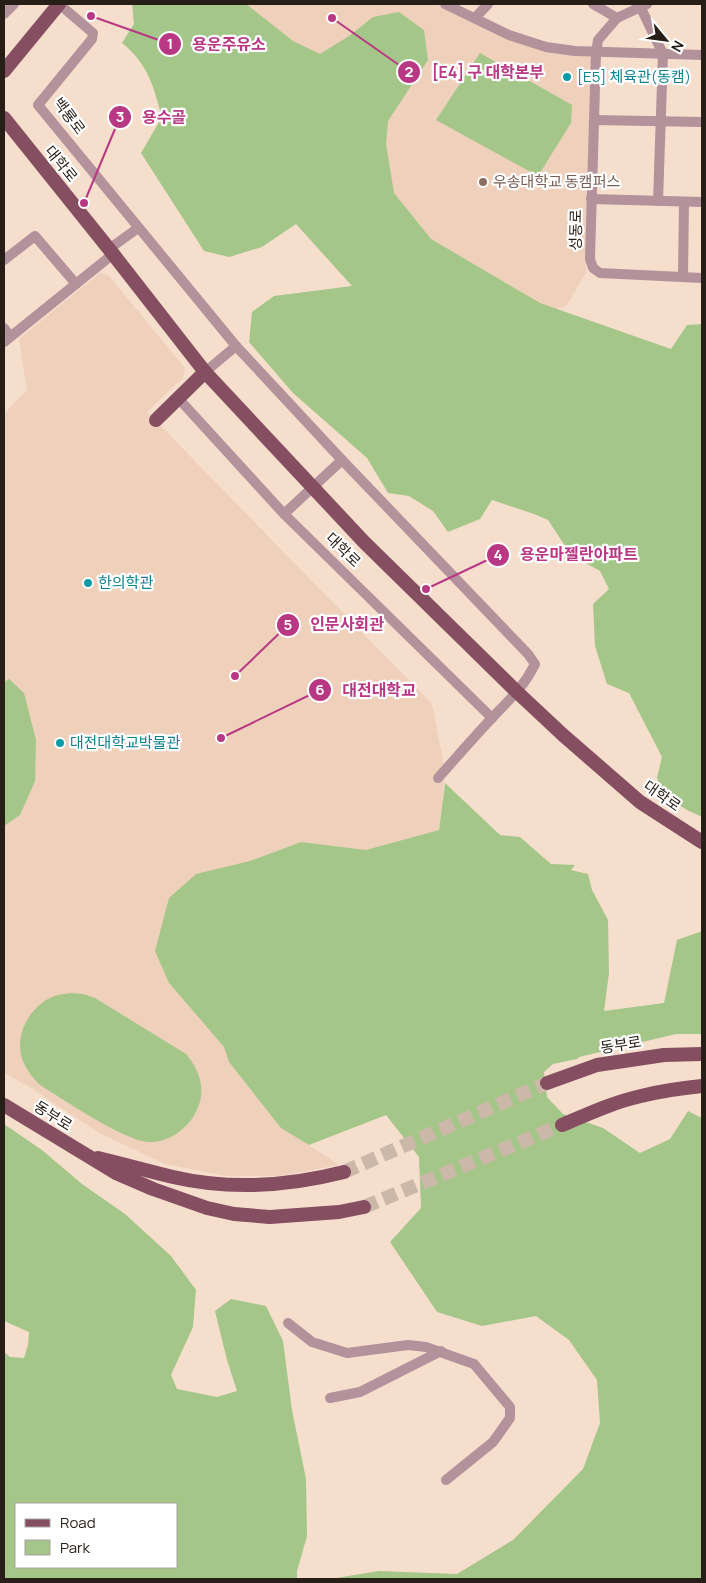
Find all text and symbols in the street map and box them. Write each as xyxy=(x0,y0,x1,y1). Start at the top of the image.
north arrow xyxy=(641,15,691,65)
callout: 용운주유소 xyxy=(158,28,276,59)
text: 1 xyxy=(167,33,173,54)
text: 용운주유소 xyxy=(192,33,266,55)
text: N xyxy=(667,38,689,56)
callout: [E4] 구 대학본부 xyxy=(396,57,554,88)
text: 2 xyxy=(405,61,414,82)
text: [E4] 구 대학본부 xyxy=(432,61,544,83)
place label: [E5] 체육관(동캠) xyxy=(577,66,691,87)
marker: [E5] 체육관(동캠) xyxy=(561,71,573,83)
street label: 백룡로 xyxy=(49,93,90,139)
callout: 용수골 xyxy=(107,102,196,133)
text: 3 xyxy=(116,106,124,127)
text: 용수골 xyxy=(142,106,186,128)
street label: 대학로 xyxy=(40,141,83,186)
place label: 우송대학교 동캠퍼스 xyxy=(493,171,620,192)
marker: 우송대학교 동캠퍼스 xyxy=(477,176,489,188)
street label: 성동로 xyxy=(565,209,586,251)
street label: 대학로 xyxy=(321,528,366,572)
callout: 용운마젤란아파트 xyxy=(485,539,648,570)
text: 용운마젤란아파트 xyxy=(520,543,638,565)
text: 4 xyxy=(493,544,503,565)
place label: 한의학관 xyxy=(98,572,153,593)
marker: 한의학관 xyxy=(82,577,94,589)
callout: 인문사회관 xyxy=(275,609,394,640)
text: 인문사회관 xyxy=(310,613,384,635)
text: 5 xyxy=(284,614,293,635)
callout: 대전대학교 xyxy=(307,675,426,706)
text: 6 xyxy=(315,679,325,700)
text: 대전대학교 xyxy=(342,679,416,701)
place label: 대전대학교박물관 xyxy=(70,732,181,753)
marker: 대전대학교박물관 xyxy=(54,737,66,749)
street label: 대학로 xyxy=(639,775,685,816)
street label: 동부로 xyxy=(599,1031,643,1058)
street label: 동부로 xyxy=(30,1096,76,1135)
legend xyxy=(15,1503,178,1568)
text: Road xyxy=(60,1512,96,1533)
text: Park xyxy=(60,1537,90,1558)

